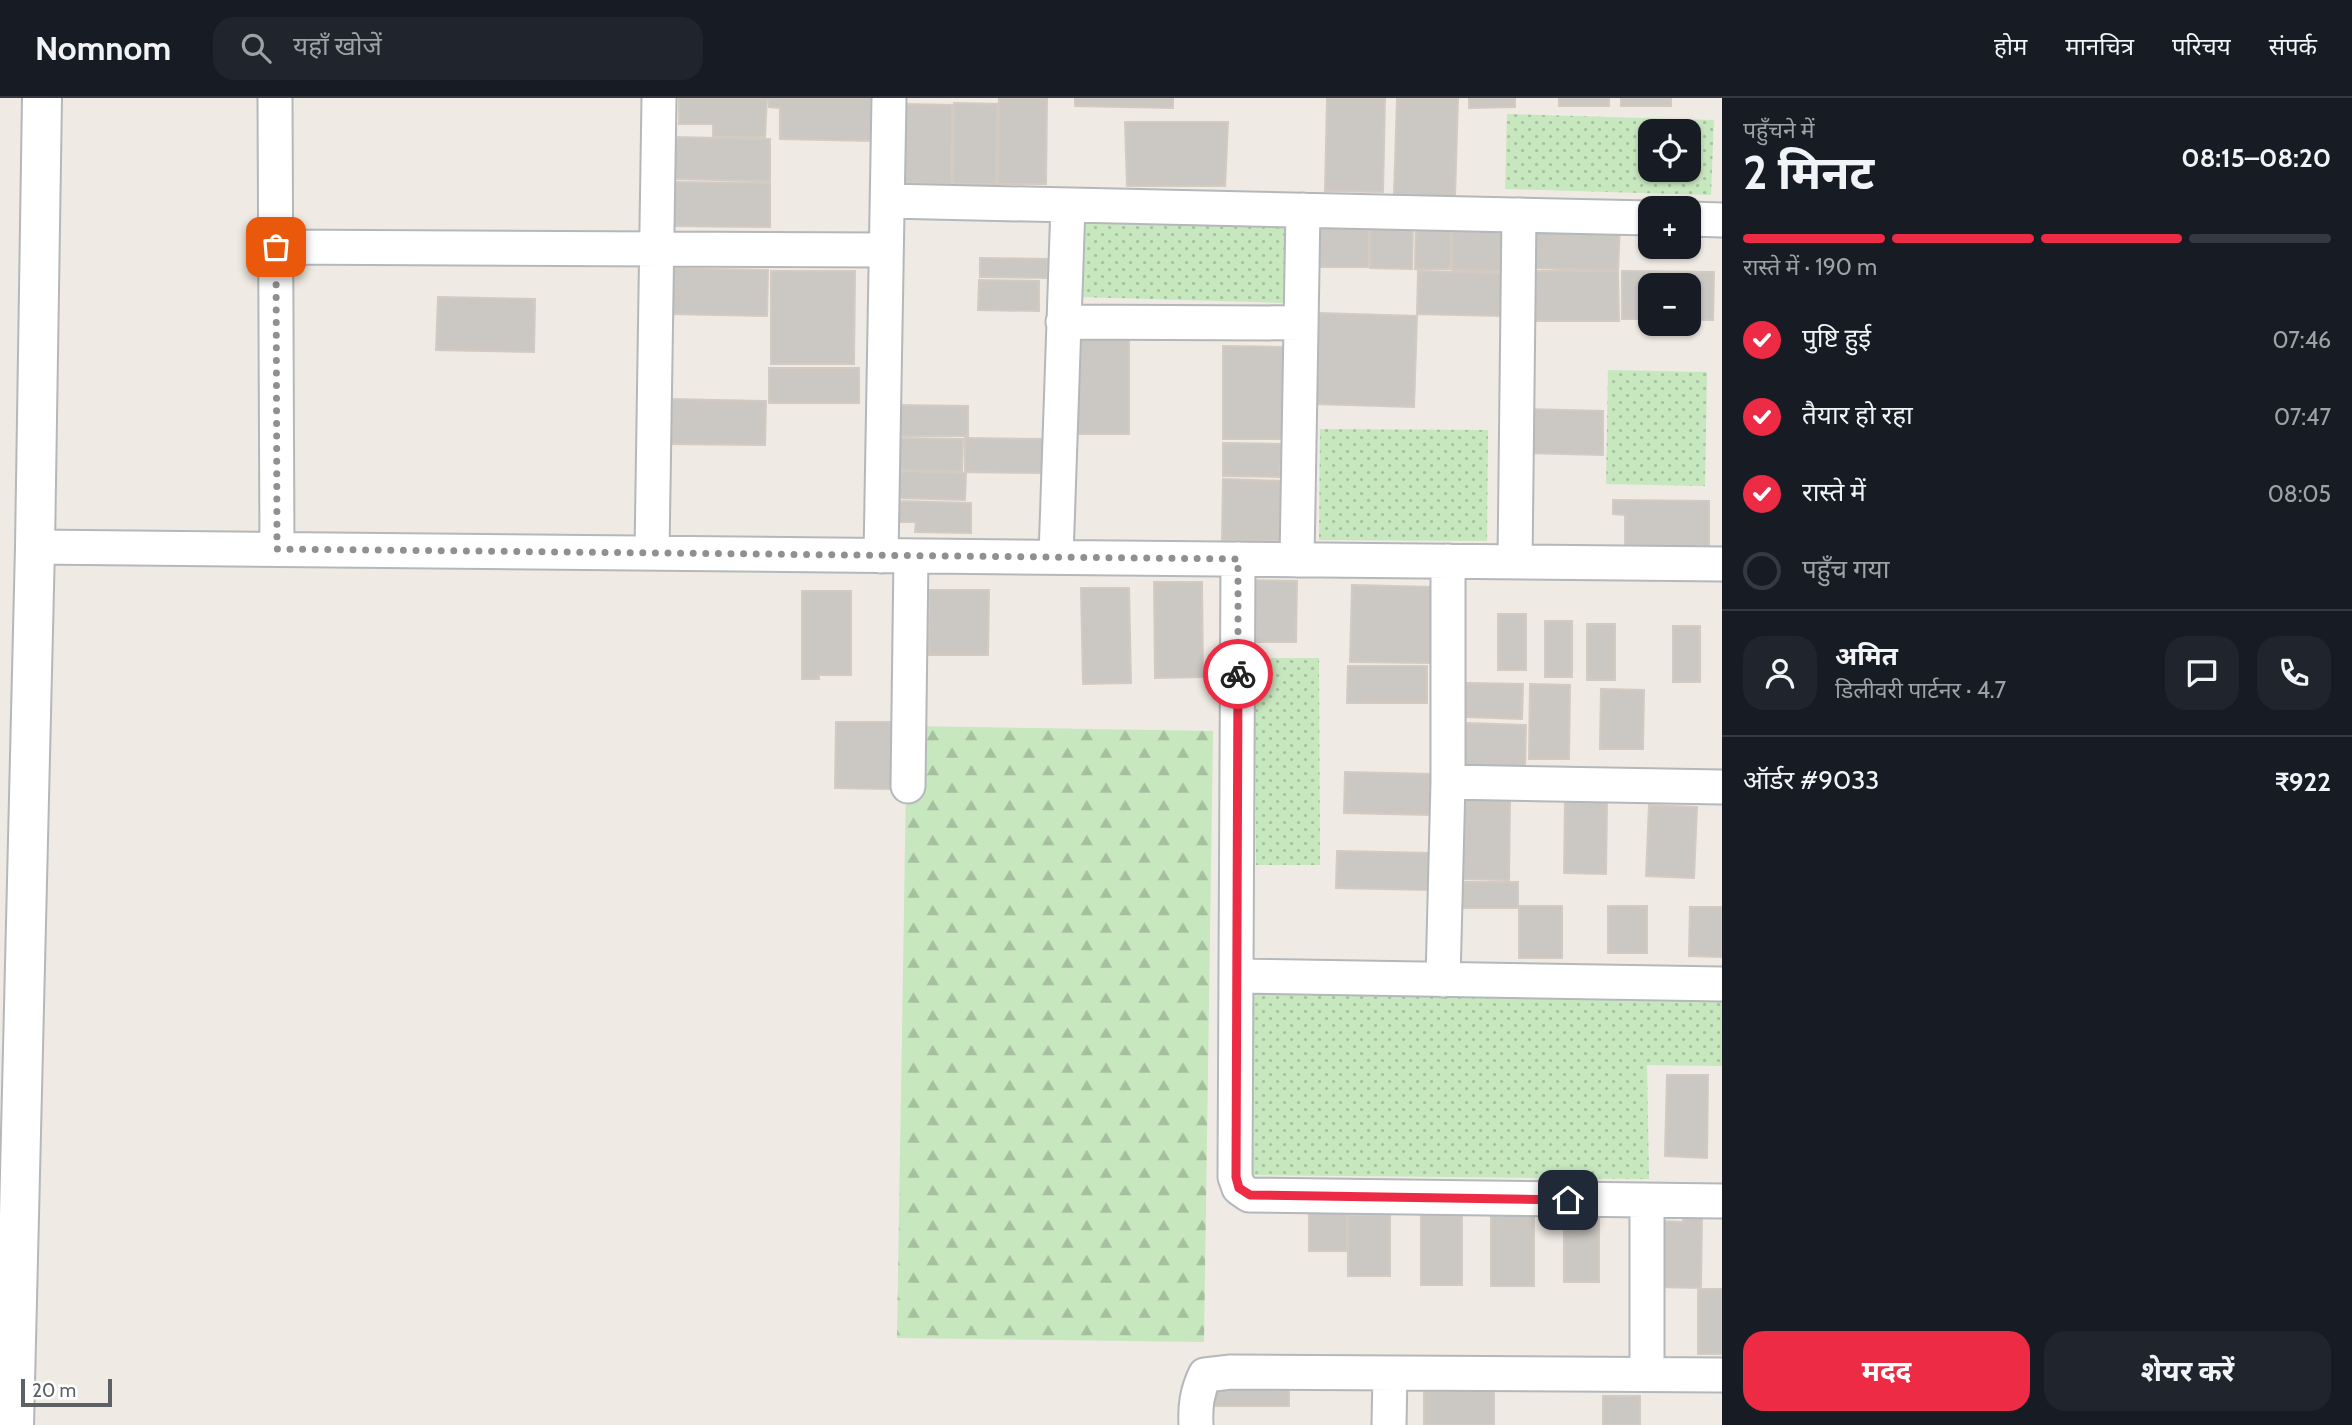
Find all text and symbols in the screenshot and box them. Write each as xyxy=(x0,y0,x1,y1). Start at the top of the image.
search box xyxy=(213,17,703,80)
text: Nomnom xyxy=(35,28,171,68)
icon: search xyxy=(237,29,275,67)
text: यहाँ खोजें xyxy=(293,30,382,62)
text: होम xyxy=(1994,32,2027,61)
text: मानचित्र xyxy=(2065,32,2134,61)
text: परिचय xyxy=(2172,32,2231,61)
text: संपर्क xyxy=(2269,32,2317,61)
text: पहुँचने में xyxy=(1743,116,1815,144)
map controls xyxy=(1638,119,1701,336)
button: locate xyxy=(1638,119,1701,182)
text: 08:15–08:20 xyxy=(2181,142,2331,174)
text: 2 मिनट xyxy=(1743,145,1874,201)
button: + xyxy=(1638,196,1701,259)
pin xyxy=(246,217,306,277)
icon: bag xyxy=(257,228,295,266)
text: रास्ते में · 190 m xyxy=(1743,253,1877,281)
button: − xyxy=(1638,273,1701,336)
icon: check xyxy=(1743,321,1781,359)
text: पुष्टि हुई xyxy=(1802,322,1871,354)
text: 07:46 xyxy=(2272,326,2331,354)
icon: check xyxy=(1743,398,1781,436)
text: तैयार हो रहा xyxy=(1802,399,1913,431)
text: 07:47 xyxy=(2274,403,2331,431)
icon: check xyxy=(1743,475,1781,513)
text: रास्ते में xyxy=(1802,476,1866,508)
text: 08:05 xyxy=(2268,480,2331,508)
text: पहुँच गया xyxy=(1802,553,1889,585)
button: person xyxy=(1743,636,1817,710)
button: chat xyxy=(2165,636,2239,710)
button: phone xyxy=(2257,636,2331,710)
courier xyxy=(1203,639,1273,709)
text: अमित xyxy=(1835,640,1898,672)
icon: bike xyxy=(1219,655,1257,693)
text: डिलीवरी पार्टनर · 4.7 xyxy=(1835,676,2006,704)
text: ऑर्डर #9033 xyxy=(1743,764,1879,796)
text: ₹922 xyxy=(2275,766,2331,798)
pin xyxy=(1538,1170,1598,1230)
icon: home xyxy=(1549,1181,1587,1219)
button: मदद xyxy=(1743,1331,2030,1411)
button: शेयर करें xyxy=(2044,1331,2331,1411)
scale bar xyxy=(21,1376,112,1408)
text: 20 m xyxy=(32,1379,76,1402)

